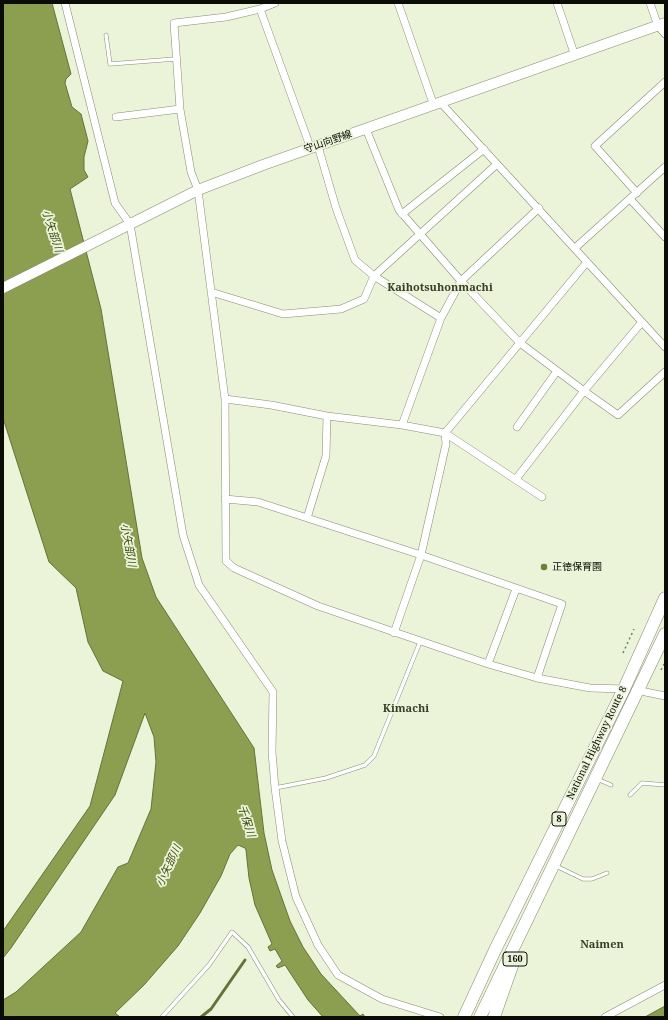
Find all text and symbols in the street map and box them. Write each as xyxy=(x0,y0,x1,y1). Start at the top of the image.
street label: 守山向野線 xyxy=(302,128,354,156)
water label: 小矢部川 xyxy=(39,208,65,254)
district label: Kaihotsuhonmachi xyxy=(387,281,493,295)
water label: 小矢部川 xyxy=(118,522,138,568)
place label: 正徳保育園 xyxy=(552,561,602,573)
marker: 正徳保育園 xyxy=(539,562,549,572)
street label: National Highway Route 8 xyxy=(564,684,630,802)
district label: Kimachi xyxy=(383,702,429,716)
water label: 千保川 xyxy=(235,803,257,839)
road number: 8 xyxy=(552,812,566,826)
water label: 小矢部川 xyxy=(154,843,184,889)
district label: Naimen xyxy=(580,938,624,952)
road number: 160 xyxy=(503,952,527,966)

